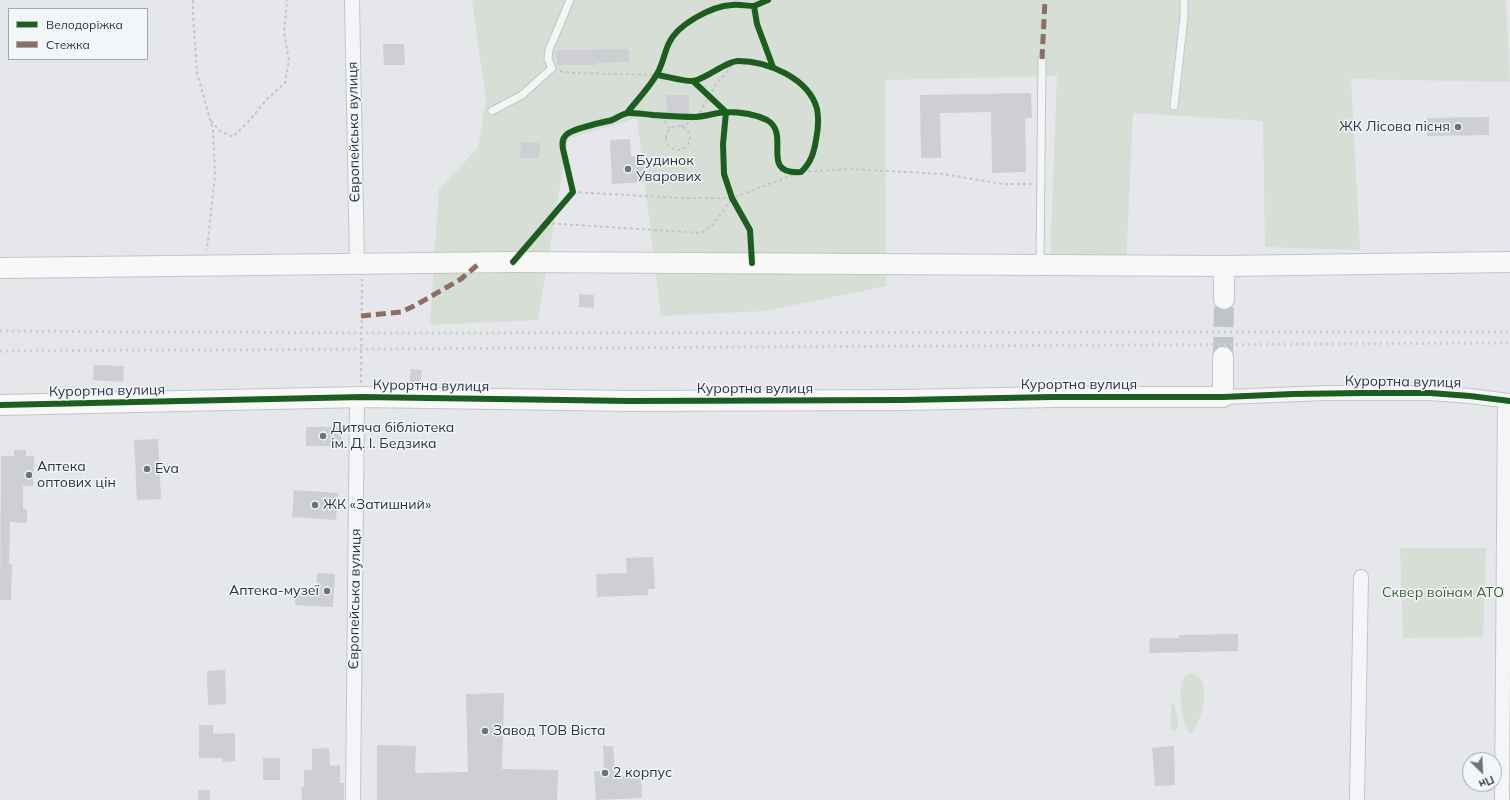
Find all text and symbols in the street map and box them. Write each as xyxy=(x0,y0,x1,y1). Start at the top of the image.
legend xyxy=(8,8,148,60)
text: Велодоріжка xyxy=(46,17,123,32)
text: Стежка xyxy=(46,37,90,52)
street label: Європейська вулиця xyxy=(344,61,364,203)
place label: ЖК Лісова пісня xyxy=(1339,119,1450,135)
marker: ЖК Лісова пісня xyxy=(1453,122,1463,132)
place label: Будинок Уварових xyxy=(636,153,701,186)
marker: Будинок Уварових xyxy=(623,164,633,174)
street label: Курортна вулиця xyxy=(1345,373,1461,391)
street label: Курортна вулиця xyxy=(373,377,489,395)
street label: Курортна вулиця xyxy=(1021,377,1137,393)
street label: Курортна вулиця xyxy=(697,381,813,397)
street label: Курортна вулиця xyxy=(49,382,165,400)
place label: Дитяча бібліотека ім. Д. І. Бедзика xyxy=(331,420,454,452)
marker: Дитяча бібліотека ім. Д. І. Бедзика xyxy=(318,431,328,441)
place label: Аптека оптових цін xyxy=(37,459,116,492)
place label: Eva xyxy=(155,461,179,477)
marker: Eva xyxy=(142,464,152,474)
marker: Аптека оптових цін xyxy=(24,470,34,480)
place label: ЖК «Затишний» xyxy=(323,497,431,513)
marker: ЖК «Затишний» xyxy=(310,500,320,510)
street label: Європейська вулиця xyxy=(345,528,365,670)
place label: Аптека-музеї xyxy=(229,583,319,599)
park label: Сквер воїнам АТО xyxy=(1382,585,1504,601)
marker: Аптека-музеї xyxy=(322,586,332,596)
place label: Завод ТОВ Віста xyxy=(493,723,606,739)
marker: Завод ТОВ Віста xyxy=(480,726,490,736)
north arrow xyxy=(1462,752,1502,792)
place label: 2 корпус xyxy=(613,765,672,781)
marker: 2 корпус xyxy=(600,768,610,778)
text: Пн xyxy=(1477,773,1496,792)

